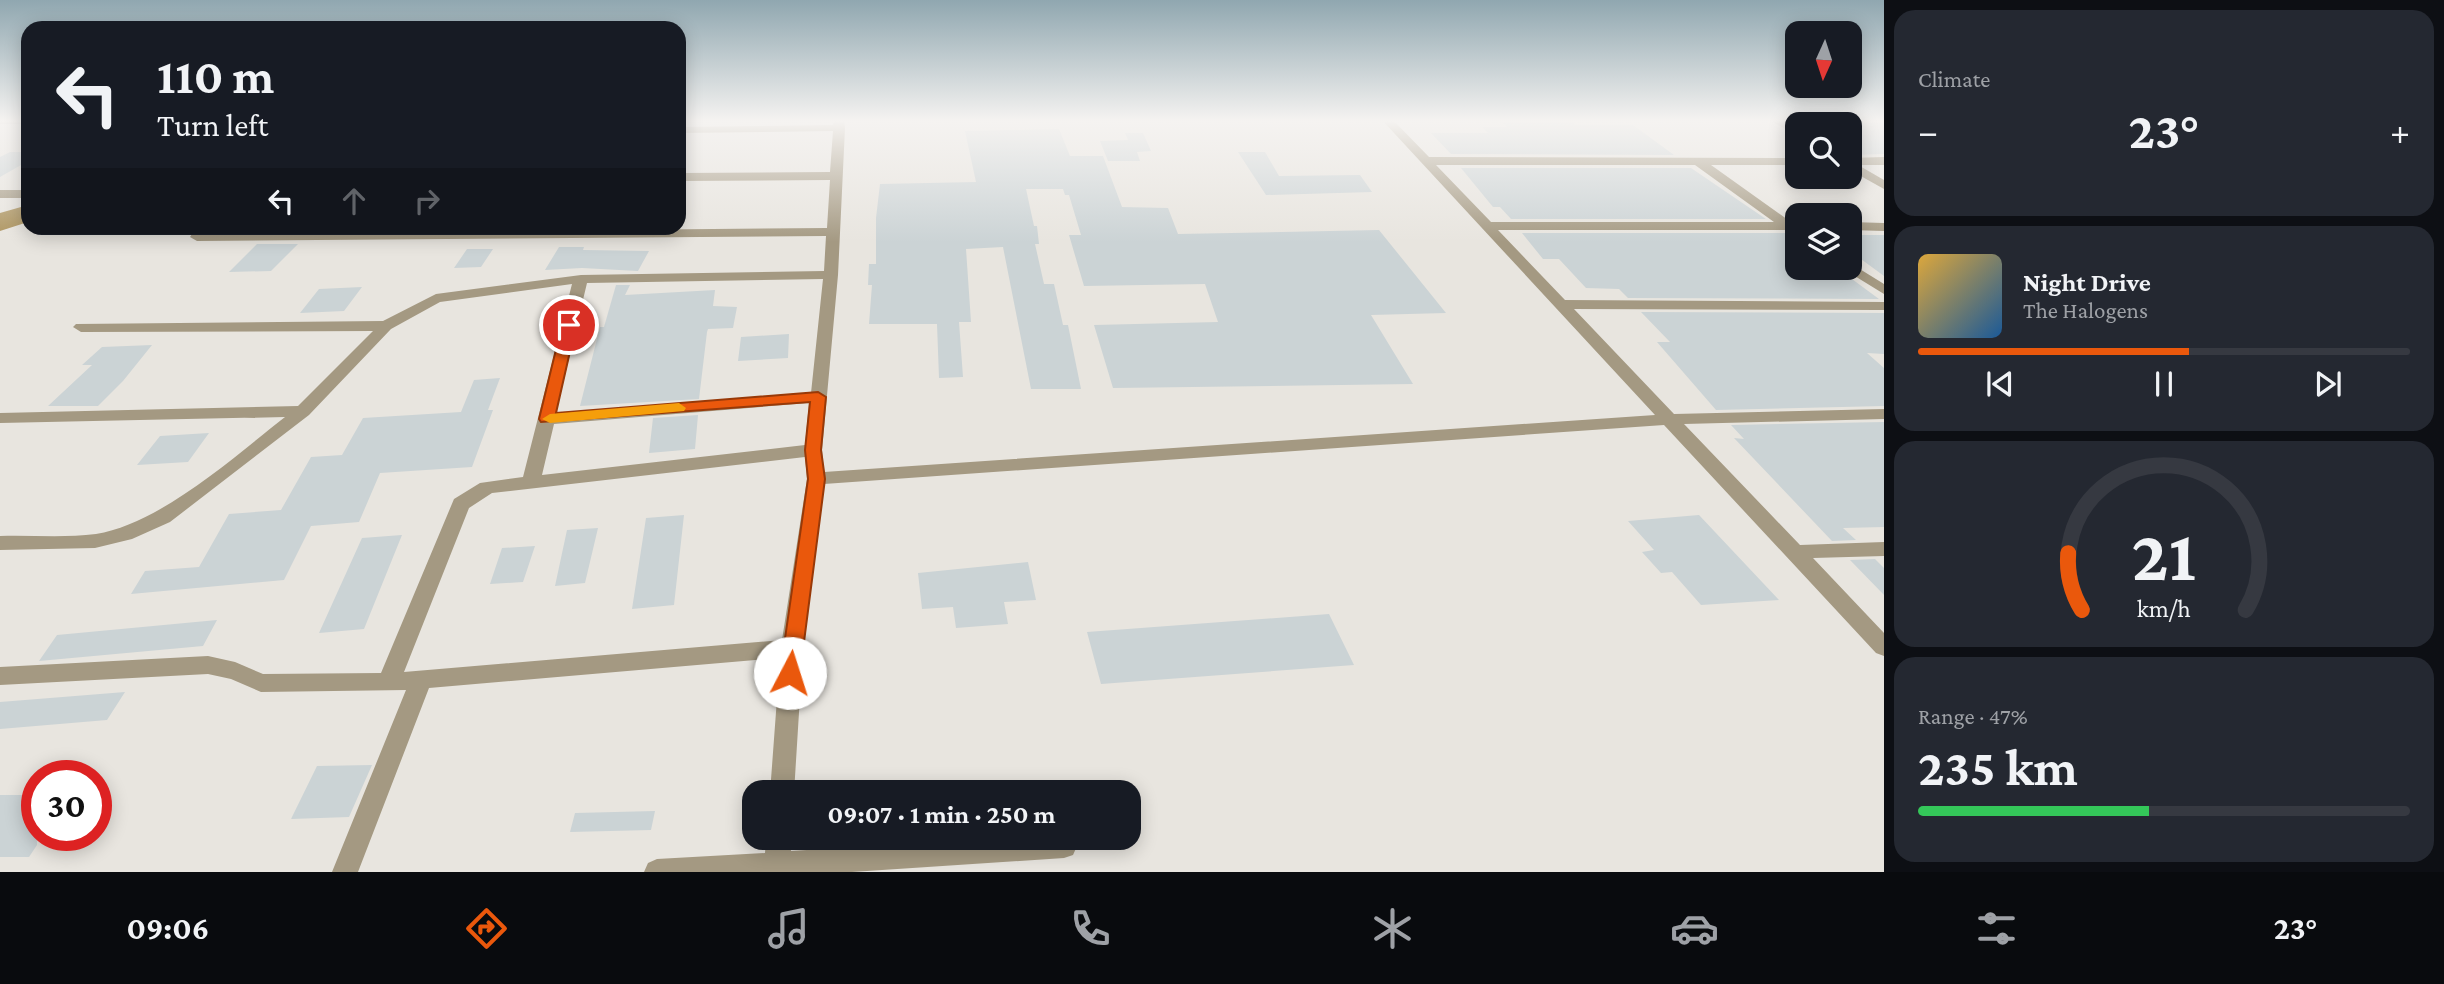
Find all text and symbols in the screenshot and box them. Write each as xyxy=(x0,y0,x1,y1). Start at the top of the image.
north arrow xyxy=(1785,21,1862,98)
map controls xyxy=(1785,21,1862,280)
icon: left xyxy=(42,49,133,140)
text: 110 m xyxy=(157,49,274,104)
text: Climate xyxy=(1918,66,1990,92)
text: 23° xyxy=(2128,101,2200,159)
text: Turn left xyxy=(157,107,268,143)
text: − xyxy=(1918,110,1938,152)
text: + xyxy=(2390,110,2410,152)
button: search xyxy=(1785,112,1862,189)
icon: left xyxy=(262,182,300,220)
icon: ahead xyxy=(335,182,373,220)
icon: right xyxy=(408,182,446,220)
button: layers xyxy=(1785,203,1862,280)
text: Night Drive xyxy=(2023,268,2151,297)
pin xyxy=(539,295,599,355)
text: The Halogens xyxy=(2023,297,2148,323)
icon: arrive xyxy=(550,306,588,344)
icon: previous xyxy=(1981,365,2019,403)
icon: pause xyxy=(2145,365,2183,403)
icon: next xyxy=(2309,365,2347,403)
text: 21 xyxy=(2132,515,2196,596)
text: km/h xyxy=(2137,595,2191,622)
position arrow xyxy=(753,636,827,710)
text: Range · 47% xyxy=(1918,703,2028,729)
text: 235 km xyxy=(1918,738,2078,796)
speed limit sign: 30 xyxy=(21,760,112,851)
text: 09:07 · 1 min · 250 m xyxy=(827,800,1056,829)
icon: directions xyxy=(462,904,511,953)
icon: music xyxy=(764,904,813,953)
icon: phone xyxy=(1066,904,1115,953)
icon: climate xyxy=(1368,904,1417,953)
icon: car xyxy=(1670,904,1719,953)
icon: filters xyxy=(1972,904,2021,953)
text: 09:06 xyxy=(126,910,209,946)
text: 23° xyxy=(2274,910,2317,946)

